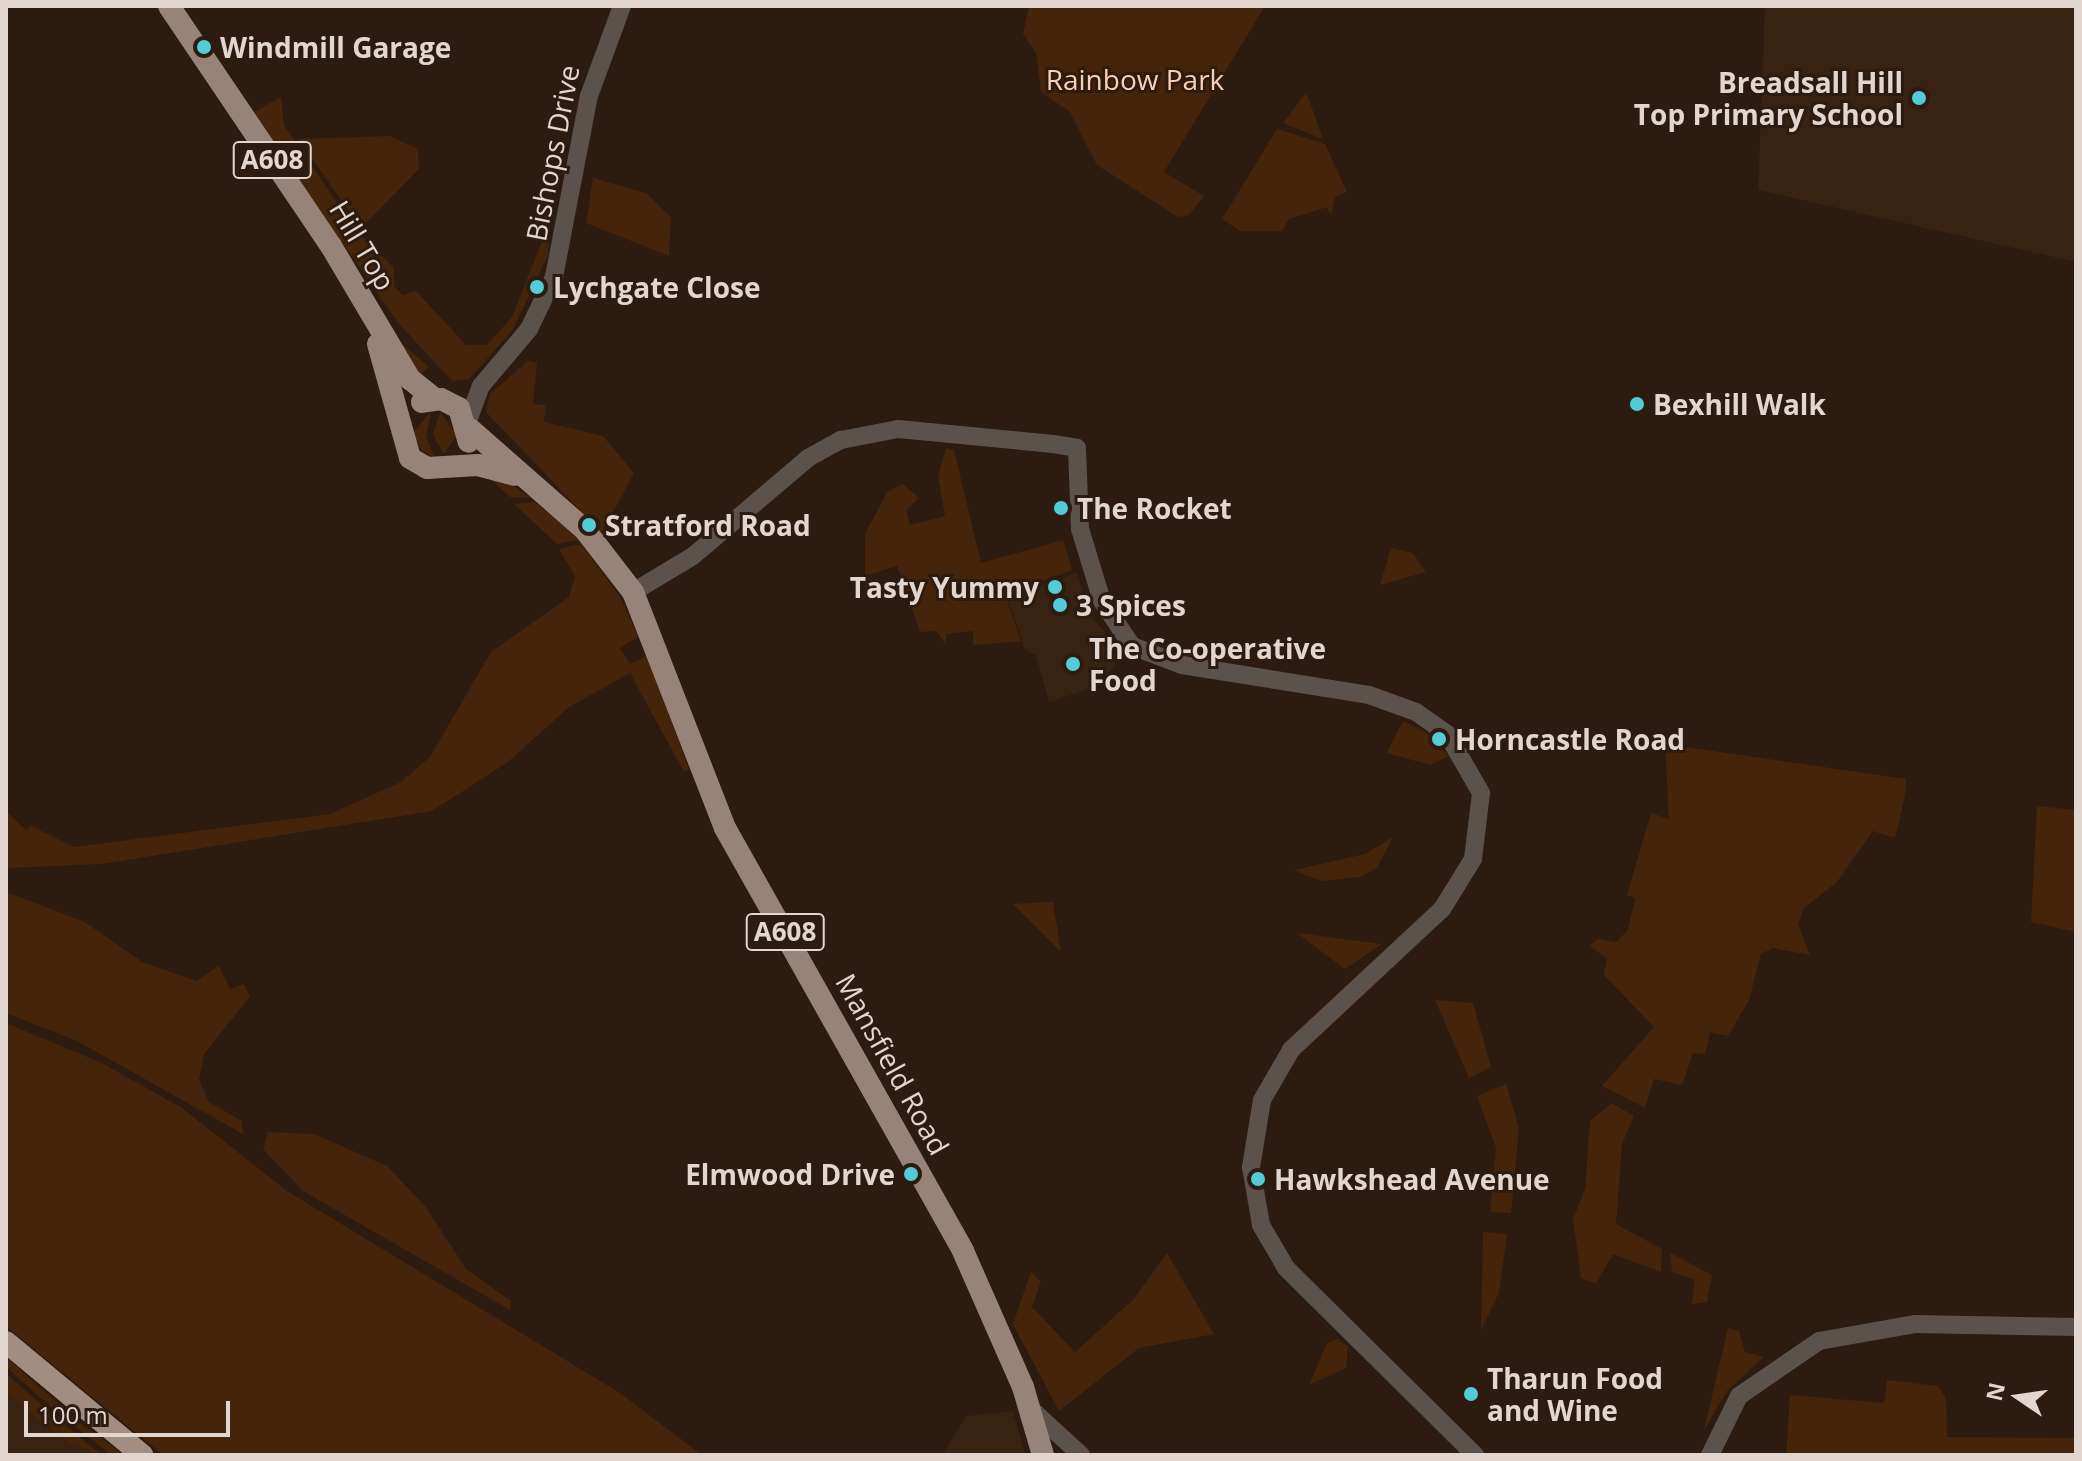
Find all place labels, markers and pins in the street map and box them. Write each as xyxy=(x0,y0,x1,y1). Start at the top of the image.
place label: Windmill Garage xyxy=(220,30,451,64)
marker: Windmill Garage xyxy=(195,38,213,56)
place label: Breadsall Hill Top Primary School xyxy=(1634,65,1903,131)
marker: Breadsall Hill Top Primary School xyxy=(1910,89,1928,107)
place label: Lychgate Close xyxy=(553,270,760,304)
marker: Lychgate Close xyxy=(528,278,546,296)
place label: Bexhill Walk xyxy=(1653,387,1826,421)
marker: Bexhill Walk xyxy=(1628,395,1646,413)
place label: The Rocket xyxy=(1077,491,1232,525)
marker: The Rocket xyxy=(1052,499,1070,517)
place label: Stratford Road xyxy=(605,508,811,542)
marker: Stratford Road xyxy=(580,516,598,534)
place label: Tasty Yummy xyxy=(850,570,1039,604)
marker: Tasty Yummy xyxy=(1046,578,1064,596)
place label: 3 Spices xyxy=(1076,588,1186,622)
marker: 3 Spices xyxy=(1051,596,1069,614)
place label: The Co-operative Food xyxy=(1089,631,1326,697)
marker: The Co-operative Food xyxy=(1064,655,1082,673)
place label: Horncastle Road xyxy=(1455,722,1685,756)
marker: Horncastle Road xyxy=(1430,730,1448,748)
place label: Elmwood Drive xyxy=(685,1157,895,1191)
place label: Hawkshead Avenue xyxy=(1274,1162,1550,1196)
marker: Elmwood Drive xyxy=(902,1165,920,1183)
marker: Hawkshead Avenue xyxy=(1249,1170,1267,1188)
place label: Tharun Food and Wine xyxy=(1487,1361,1663,1427)
marker: Tharun Food and Wine xyxy=(1462,1385,1480,1403)

